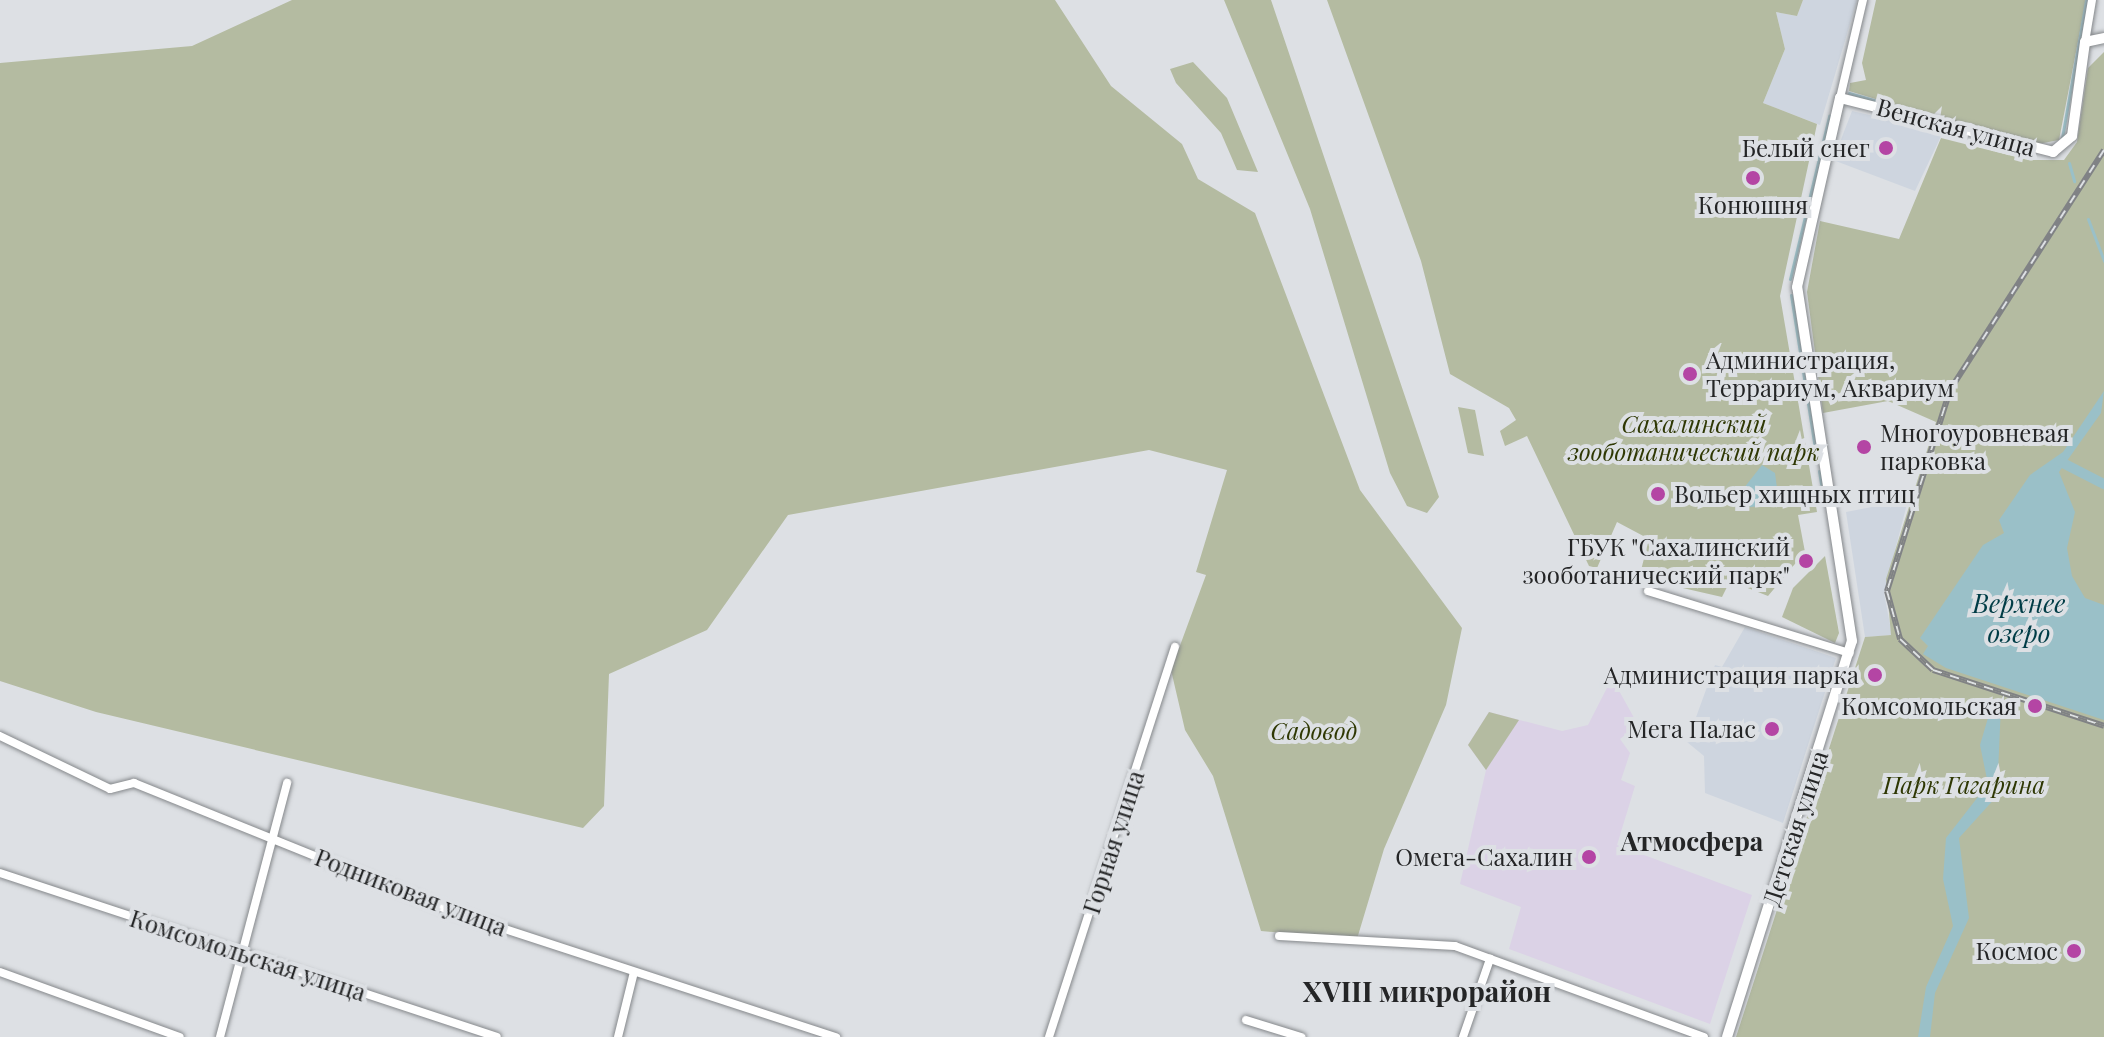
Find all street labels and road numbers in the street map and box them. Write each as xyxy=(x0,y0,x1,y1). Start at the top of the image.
street label: Венская улица xyxy=(1874,92,2038,162)
street label: Детская улица xyxy=(1756,747,1834,909)
street label: Горная улица xyxy=(1076,767,1150,917)
street label: Родниковая улица xyxy=(311,842,511,942)
street label: Комсомольская улица xyxy=(126,903,370,1007)

